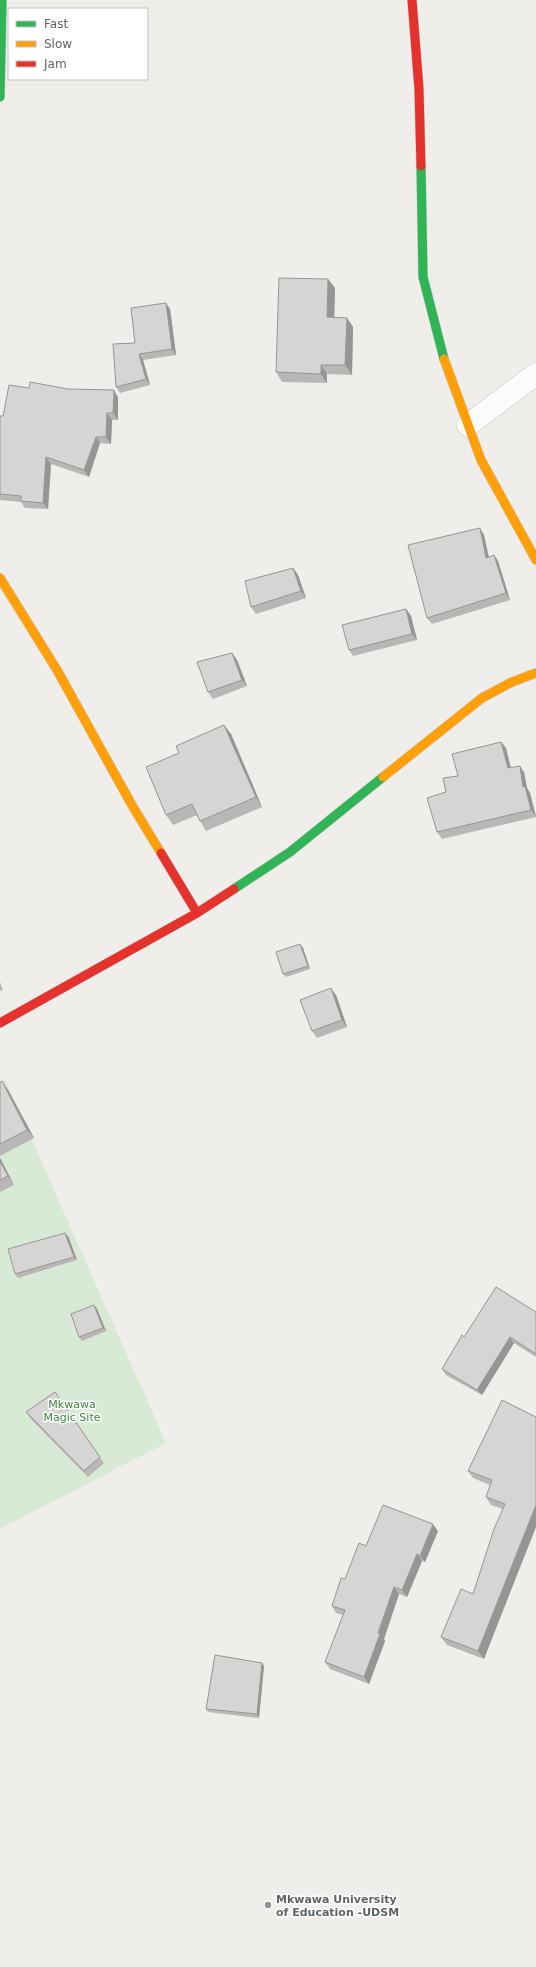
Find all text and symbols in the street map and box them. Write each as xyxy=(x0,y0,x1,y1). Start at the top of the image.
legend xyxy=(8,8,148,80)
text: Fast xyxy=(44,17,68,31)
text: Slow xyxy=(44,37,72,51)
text: Jam xyxy=(43,57,67,71)
park label: Mkwawa Magic Site xyxy=(44,1398,101,1424)
place label: Mkwawa University of Education -UDSM xyxy=(276,1893,399,1919)
marker: Mkwawa University of Education -UDSM xyxy=(263,1900,273,1910)

